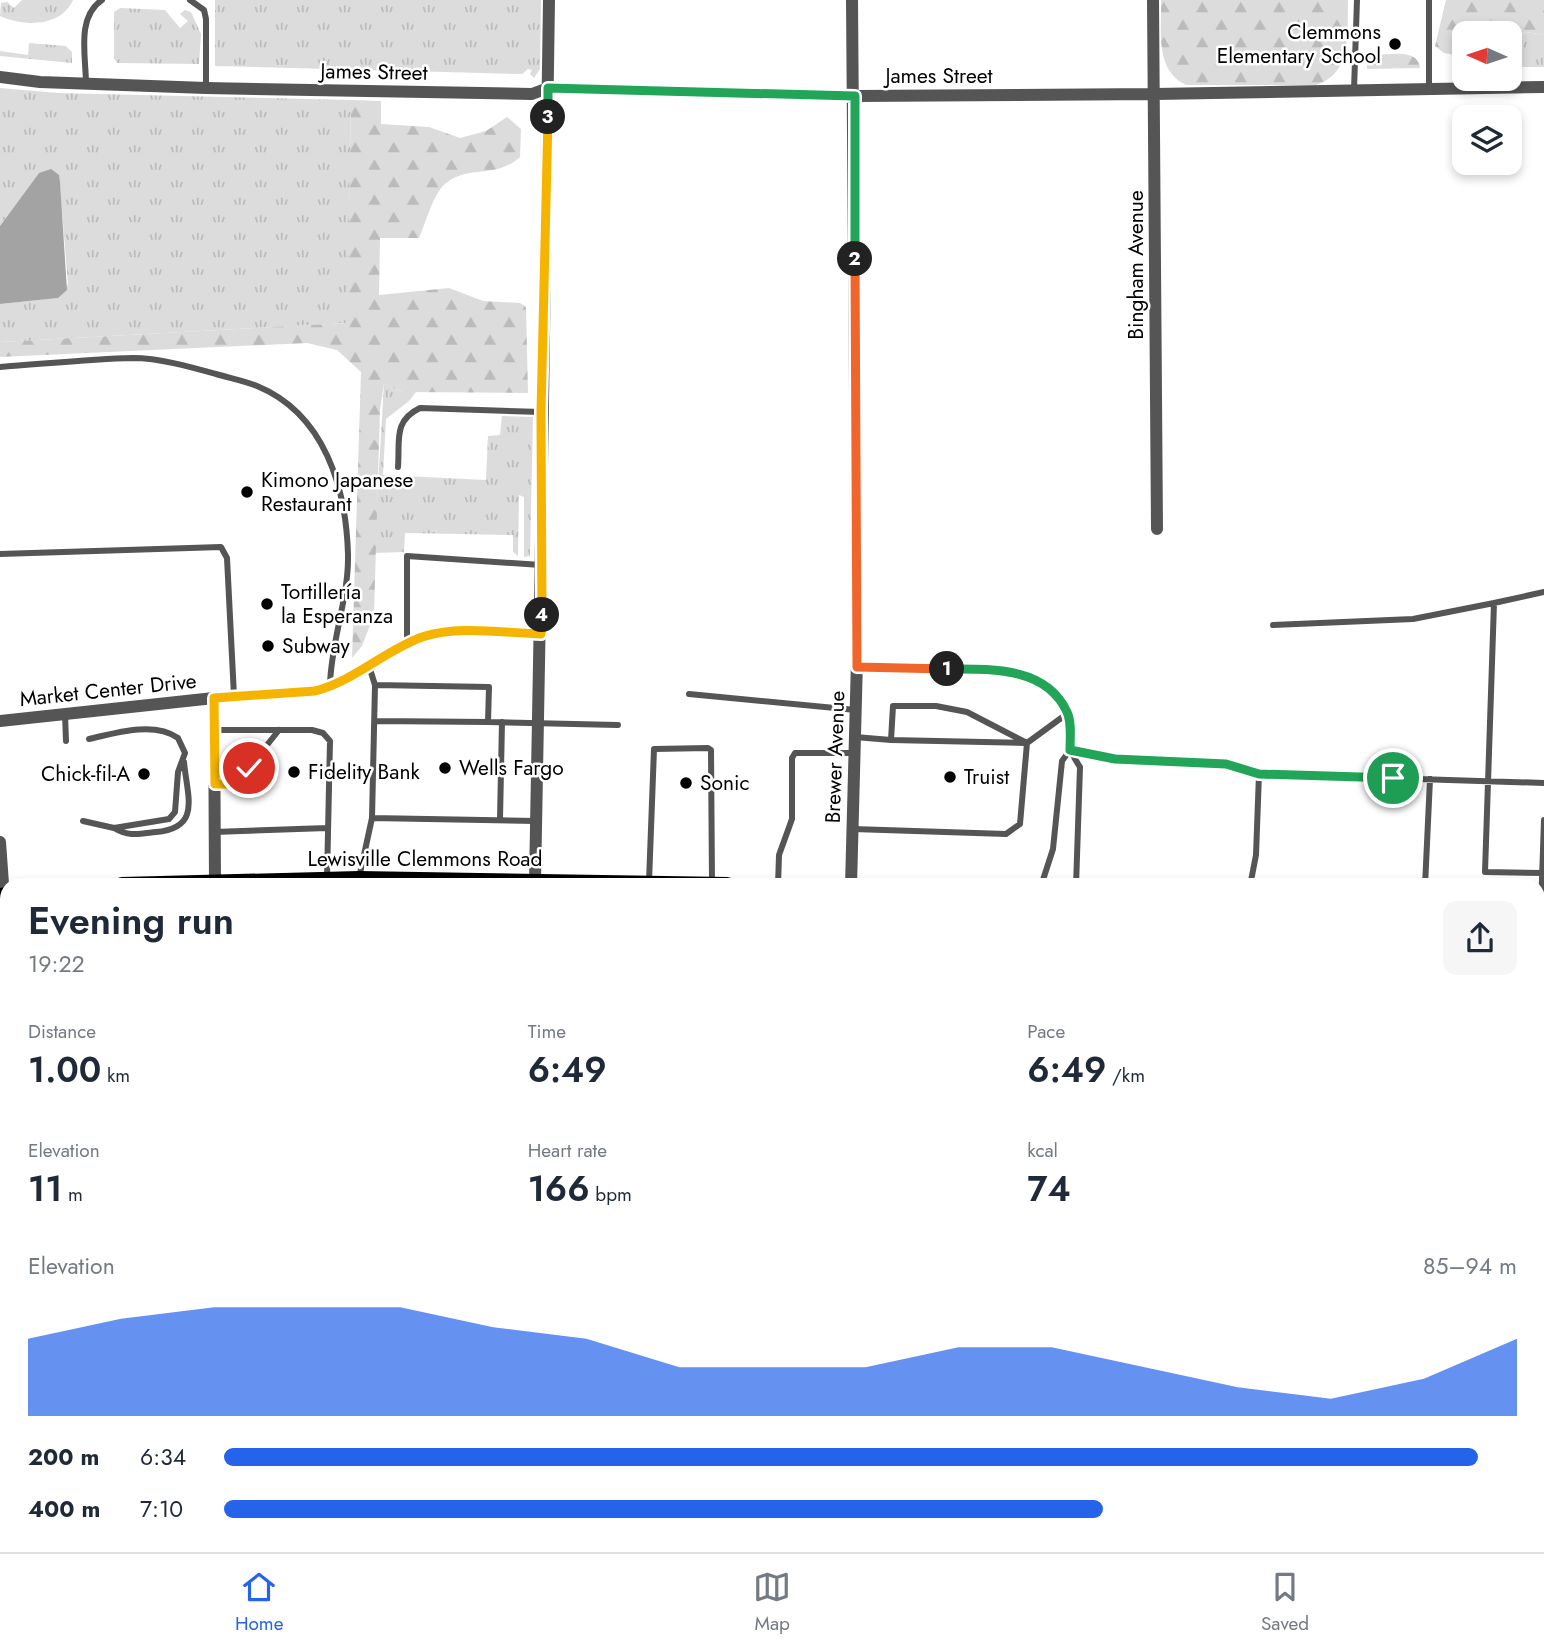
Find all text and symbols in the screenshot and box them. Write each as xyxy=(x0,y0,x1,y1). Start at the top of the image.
place label: Clemmons Elementary School xyxy=(1217,17,1381,71)
north arrow xyxy=(1452,21,1522,91)
map controls xyxy=(1452,21,1522,175)
marker: Clemmons Elementary School xyxy=(1387,36,1403,52)
street label: James Street xyxy=(317,56,428,88)
street label: James Street xyxy=(882,61,993,91)
pin: 3 xyxy=(530,100,566,134)
text: 3 xyxy=(542,103,553,130)
button: layers xyxy=(1452,105,1522,175)
street label: Bingham Avenue xyxy=(1121,190,1151,340)
pin: 2 xyxy=(838,242,872,276)
text: 2 xyxy=(848,245,861,272)
place label: Kimono Japanese Restaurant xyxy=(261,465,413,519)
marker: Kimono Japanese Restaurant xyxy=(239,484,255,500)
place label: Tortillería la Esperanza xyxy=(281,577,393,631)
marker: Tortillería la Esperanza xyxy=(259,596,275,612)
pin: 4 xyxy=(524,598,560,632)
text: 4 xyxy=(535,601,548,628)
place label: Subway xyxy=(282,631,350,661)
marker: Subway xyxy=(260,638,276,654)
pin: 1 xyxy=(930,652,964,686)
text: 1 xyxy=(942,655,951,682)
street label: Market Center Drive xyxy=(18,666,198,714)
street label: Brewer Avenue xyxy=(818,690,852,824)
pin xyxy=(219,738,279,798)
pin xyxy=(1363,748,1423,808)
icon: check xyxy=(230,749,268,787)
place label: Wells Fargo xyxy=(459,753,564,783)
place label: Fidelity Bank xyxy=(308,757,420,787)
place label: Chick-fil-A xyxy=(41,759,130,789)
icon: arrive xyxy=(1374,759,1412,797)
marker: Wells Fargo xyxy=(437,760,453,776)
place label: Truist xyxy=(964,762,1009,792)
marker: Fidelity Bank xyxy=(286,764,302,780)
marker: Chick-fil-A xyxy=(136,766,152,782)
place label: Sonic xyxy=(700,768,750,798)
marker: Truist xyxy=(942,769,958,785)
marker: Sonic xyxy=(678,775,694,791)
street label: Lewisville Clemmons Road xyxy=(308,844,542,874)
text: Evening run xyxy=(28,893,234,948)
button: share xyxy=(1443,901,1517,975)
text: 19:22 xyxy=(28,947,85,981)
text: Distance xyxy=(28,1018,96,1045)
text: Time xyxy=(528,1018,566,1045)
text: Pace xyxy=(1027,1018,1065,1045)
text: 1.00 xyxy=(28,1045,101,1095)
text: 6:49 xyxy=(528,1045,607,1095)
text: 6:49 xyxy=(1027,1045,1106,1095)
text: km xyxy=(101,1062,130,1089)
text: /km xyxy=(1106,1062,1145,1089)
text: Elevation xyxy=(28,1137,100,1164)
text: Heart rate xyxy=(528,1137,607,1164)
text: kcal xyxy=(1027,1137,1058,1164)
text: 11 xyxy=(28,1164,62,1214)
text: 166 xyxy=(528,1164,590,1214)
text: 74 xyxy=(1027,1164,1071,1214)
text: m xyxy=(62,1181,83,1208)
text: bpm xyxy=(590,1181,632,1208)
text: Elevation xyxy=(28,1249,115,1283)
text: 85–94 m xyxy=(1423,1249,1517,1283)
text: 200 m xyxy=(28,1440,99,1474)
text: 6:34 xyxy=(140,1440,186,1474)
text: 400 m xyxy=(28,1492,100,1526)
text: 7:10 xyxy=(140,1492,183,1526)
tab: Home xyxy=(235,1568,283,1637)
tab: Map xyxy=(753,1568,791,1637)
tab: Saved xyxy=(1261,1568,1309,1637)

